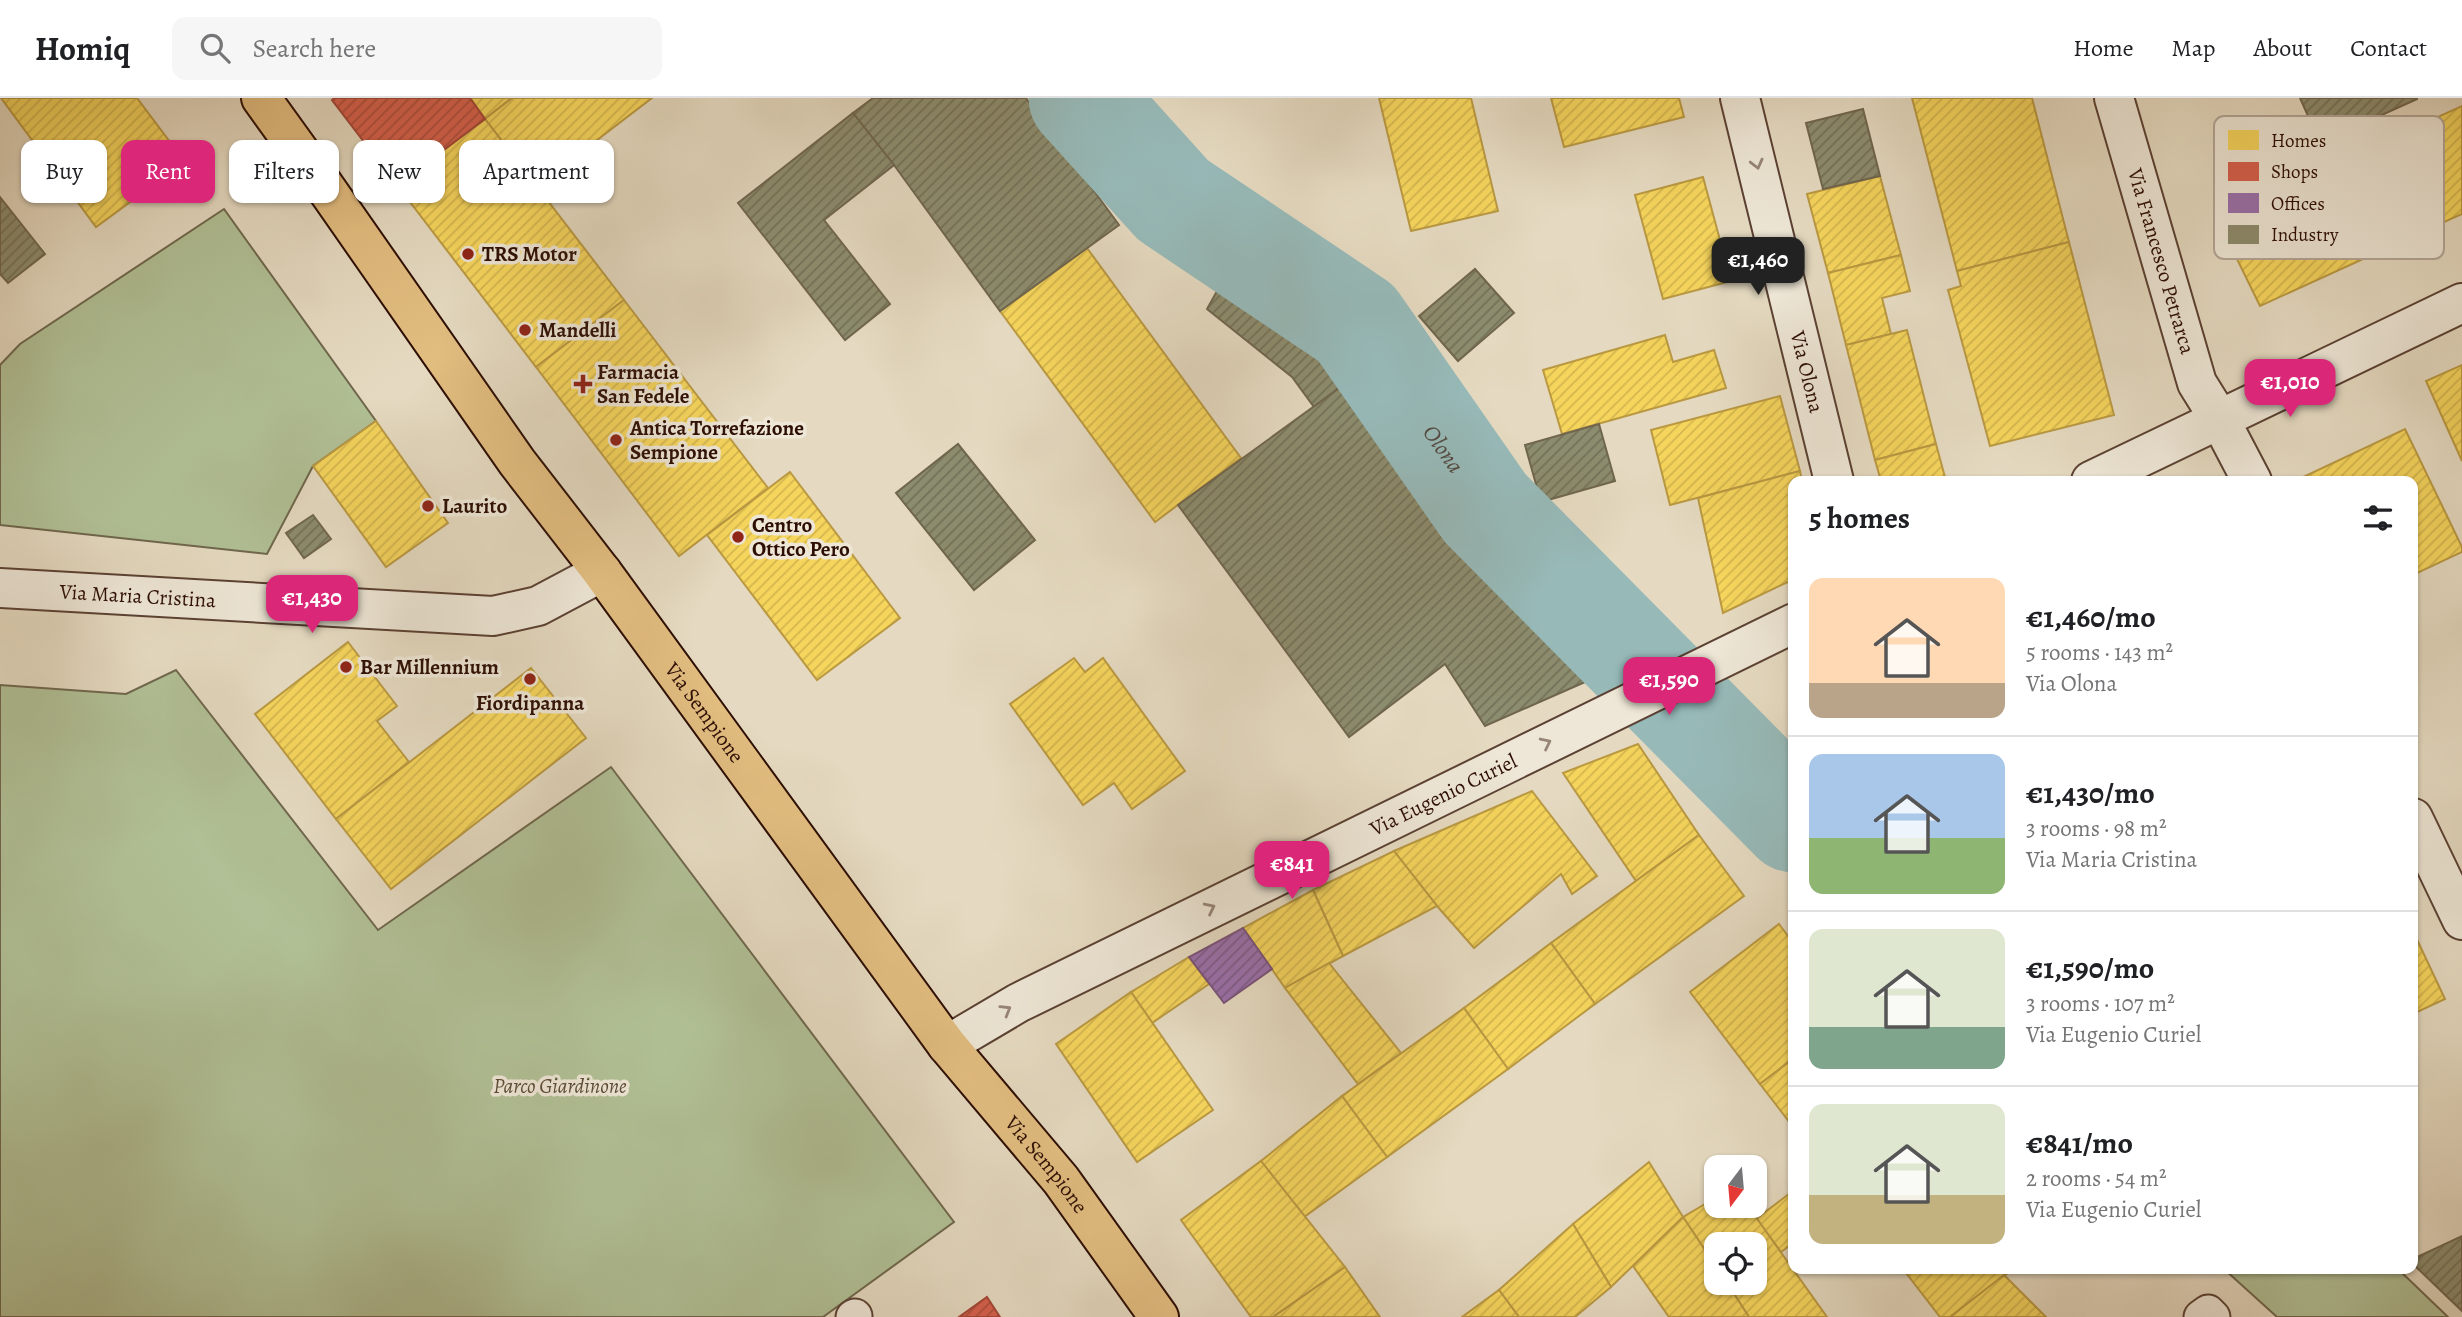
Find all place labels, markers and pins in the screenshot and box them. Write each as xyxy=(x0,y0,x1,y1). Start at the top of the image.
pin: €1,460 xyxy=(1701,238,1815,297)
place label: TRS Motor xyxy=(482,240,577,268)
marker: TRS Motor xyxy=(460,246,476,262)
place label: Mandelli xyxy=(539,316,616,344)
marker: Mandelli xyxy=(517,322,533,338)
place label: Farmacia San Fedele xyxy=(597,358,690,410)
pin: €1,010 xyxy=(2233,360,2347,419)
marker: Farmacia San Fedele xyxy=(575,376,591,392)
place label: Antica Torrefazione Sempione xyxy=(629,414,804,466)
marker: Antica Torrefazione Sempione xyxy=(608,432,624,448)
place label: Laurito xyxy=(442,492,507,520)
marker: Laurito xyxy=(420,498,436,514)
place label: Centro Ottico Pero xyxy=(752,511,850,563)
marker: Centro Ottico Pero xyxy=(730,529,746,545)
pin: €1,430 xyxy=(255,575,369,635)
place label: Bar Millennium xyxy=(360,653,499,681)
pin: €1,590 xyxy=(1612,658,1726,717)
marker: Bar Millennium xyxy=(338,659,354,675)
marker: Fiordipanna xyxy=(522,671,538,687)
place label: Fiordipanna xyxy=(476,689,585,717)
pin: €841 xyxy=(1251,842,1333,901)

